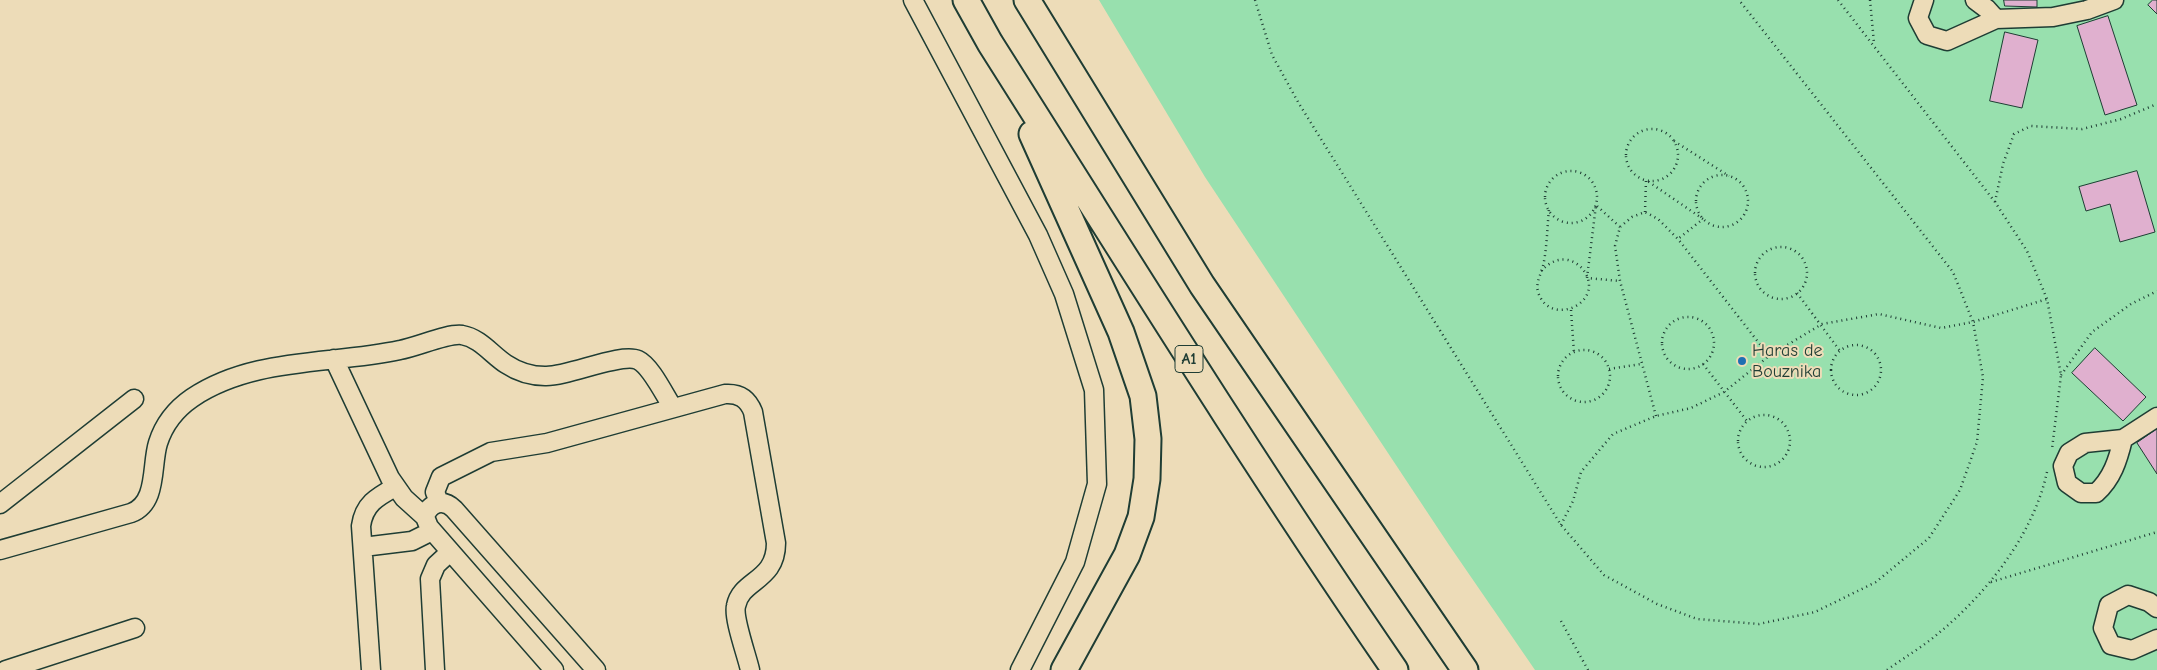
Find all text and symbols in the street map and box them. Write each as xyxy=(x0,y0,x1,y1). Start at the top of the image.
place label: Haras de Bouznika xyxy=(1752,340,1822,382)
road number: A1 xyxy=(1175,346,1203,372)
marker: Haras de Bouznika xyxy=(1736,355,1748,367)

